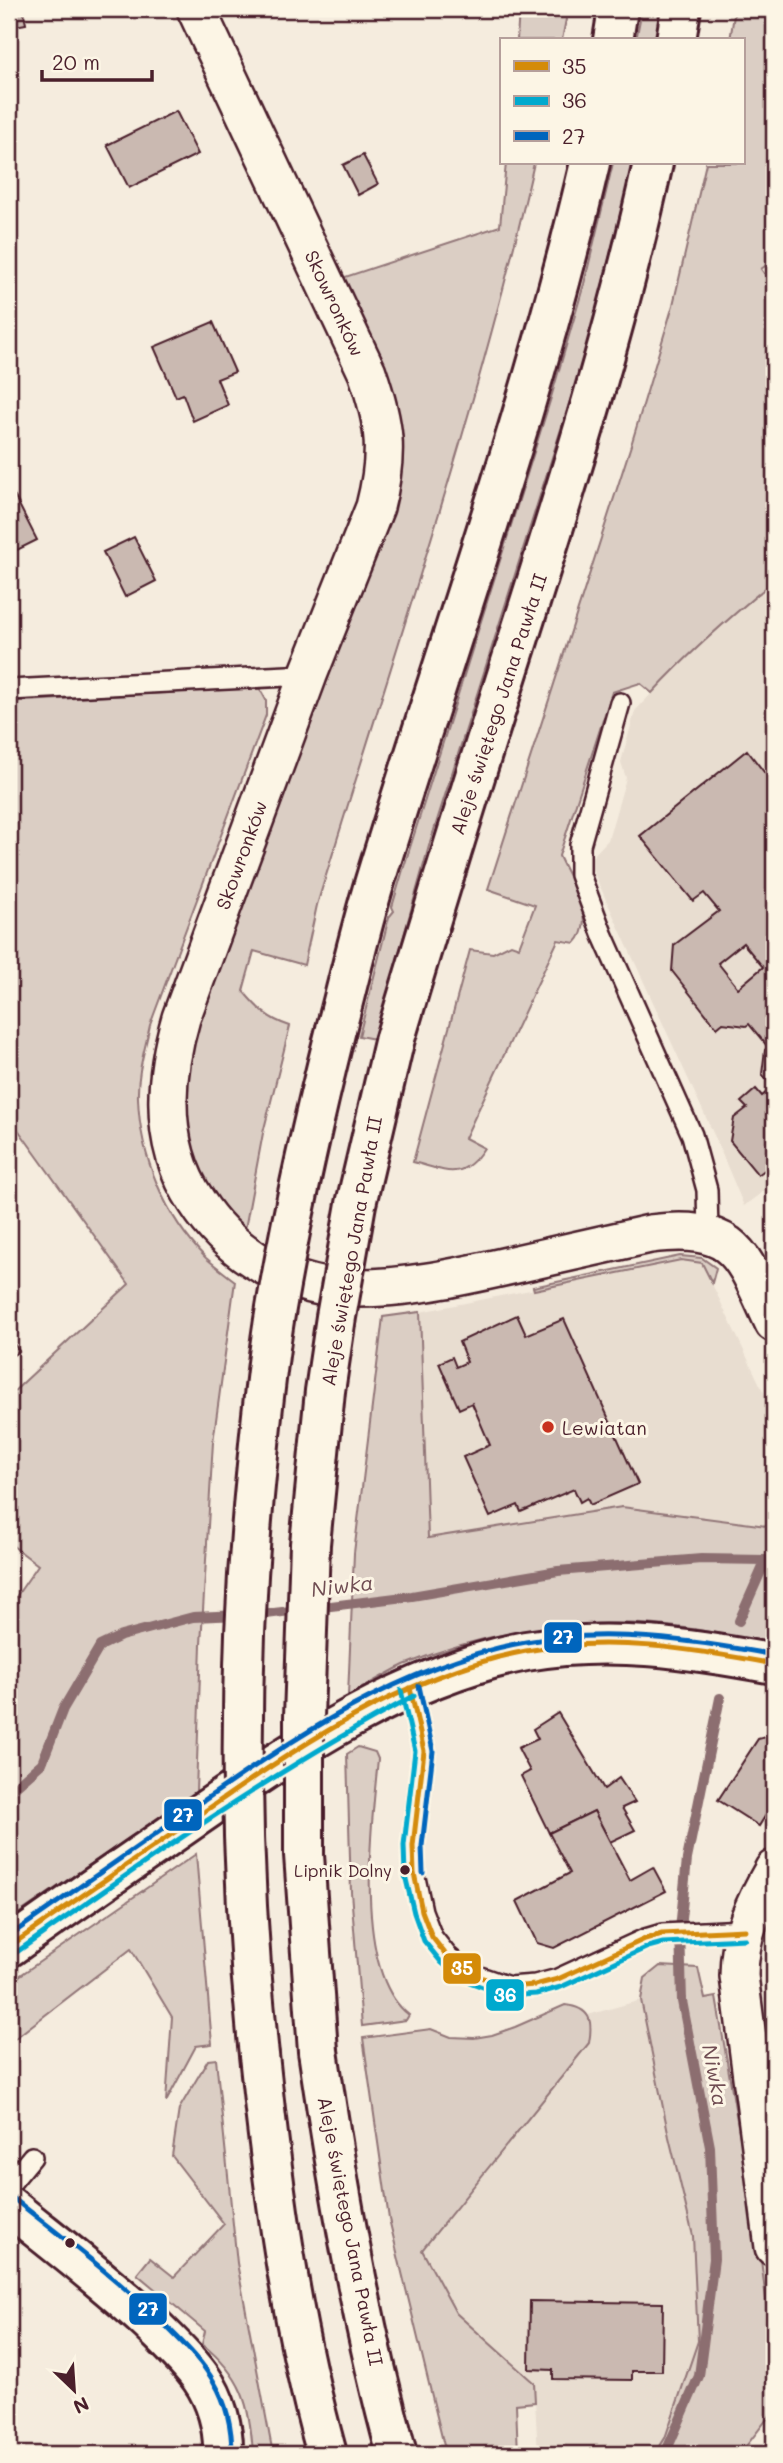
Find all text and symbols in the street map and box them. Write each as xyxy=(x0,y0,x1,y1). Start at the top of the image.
scale bar xyxy=(42,38,152,82)
legend xyxy=(500,38,744,164)
text: 20 m xyxy=(52,48,100,75)
text: 35 xyxy=(562,52,587,79)
text: 36 xyxy=(562,86,587,113)
text: 27 xyxy=(562,122,585,149)
street label: Skowronków xyxy=(300,246,370,360)
street label: Aleje świętego Jana Pawła II xyxy=(444,570,552,838)
street label: Skowronków xyxy=(210,797,272,913)
street label: Aleje świętego Jana Pawła II xyxy=(315,1114,387,1388)
place label: Lewiatan xyxy=(562,1415,647,1440)
marker: Lewiatan xyxy=(540,1419,556,1435)
water label: Niwka xyxy=(309,1568,375,1602)
line badge: 27 xyxy=(543,1621,583,1654)
text: 27 xyxy=(552,1624,574,1649)
line badge: 27 xyxy=(163,1798,203,1832)
text: 27 xyxy=(172,1802,194,1827)
place label: Lipnik Dolny xyxy=(294,1859,392,1881)
marker: Lipnik Dolny xyxy=(398,1863,412,1877)
line badge: 35 xyxy=(442,1952,482,1985)
text: 35 xyxy=(451,1955,473,1980)
line badge: 36 xyxy=(485,1978,525,2012)
text: 36 xyxy=(494,1982,516,2007)
water label: Niwka xyxy=(697,2042,735,2108)
street label: Aleje świętego Jana Pawła II xyxy=(313,2094,389,2368)
unlabelled marker xyxy=(63,2236,77,2250)
line badge: 27 xyxy=(128,2292,168,2326)
text: 27 xyxy=(137,2296,159,2321)
north arrow xyxy=(38,2354,108,2424)
text: N xyxy=(70,2391,93,2420)

